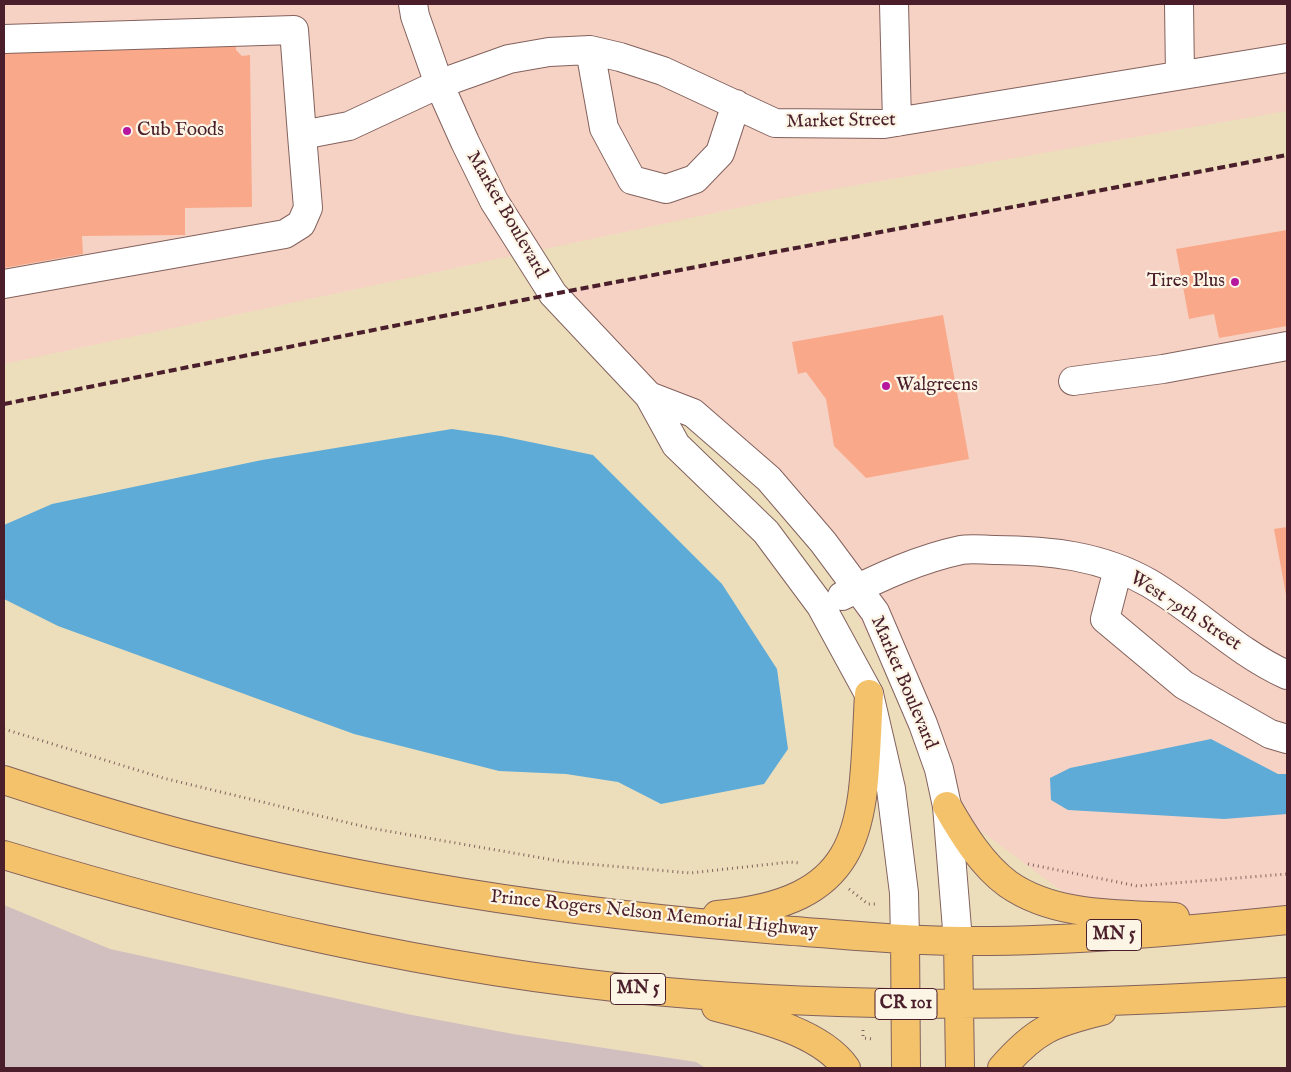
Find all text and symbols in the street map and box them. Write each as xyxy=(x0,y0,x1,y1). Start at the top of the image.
street label: Market Street xyxy=(786,110,896,134)
place label: Cub Foods xyxy=(137,120,224,142)
marker: Cub Foods xyxy=(121,125,133,137)
street label: Market Boulevard xyxy=(460,148,552,282)
place label: Tires Plus xyxy=(1147,271,1225,293)
marker: Tires Plus xyxy=(1229,276,1241,288)
place label: Walgreens xyxy=(896,375,978,397)
marker: Walgreens xyxy=(880,380,892,392)
street label: West 79th Street xyxy=(1125,567,1245,657)
street label: Market Boulevard xyxy=(865,613,941,753)
street label: Prince Rogers Nelson Memorial Highway xyxy=(489,886,819,944)
road number: MN 5 xyxy=(1086,920,1142,950)
road number: MN 5 xyxy=(610,974,666,1004)
road number: CR 101 xyxy=(875,989,937,1020)

